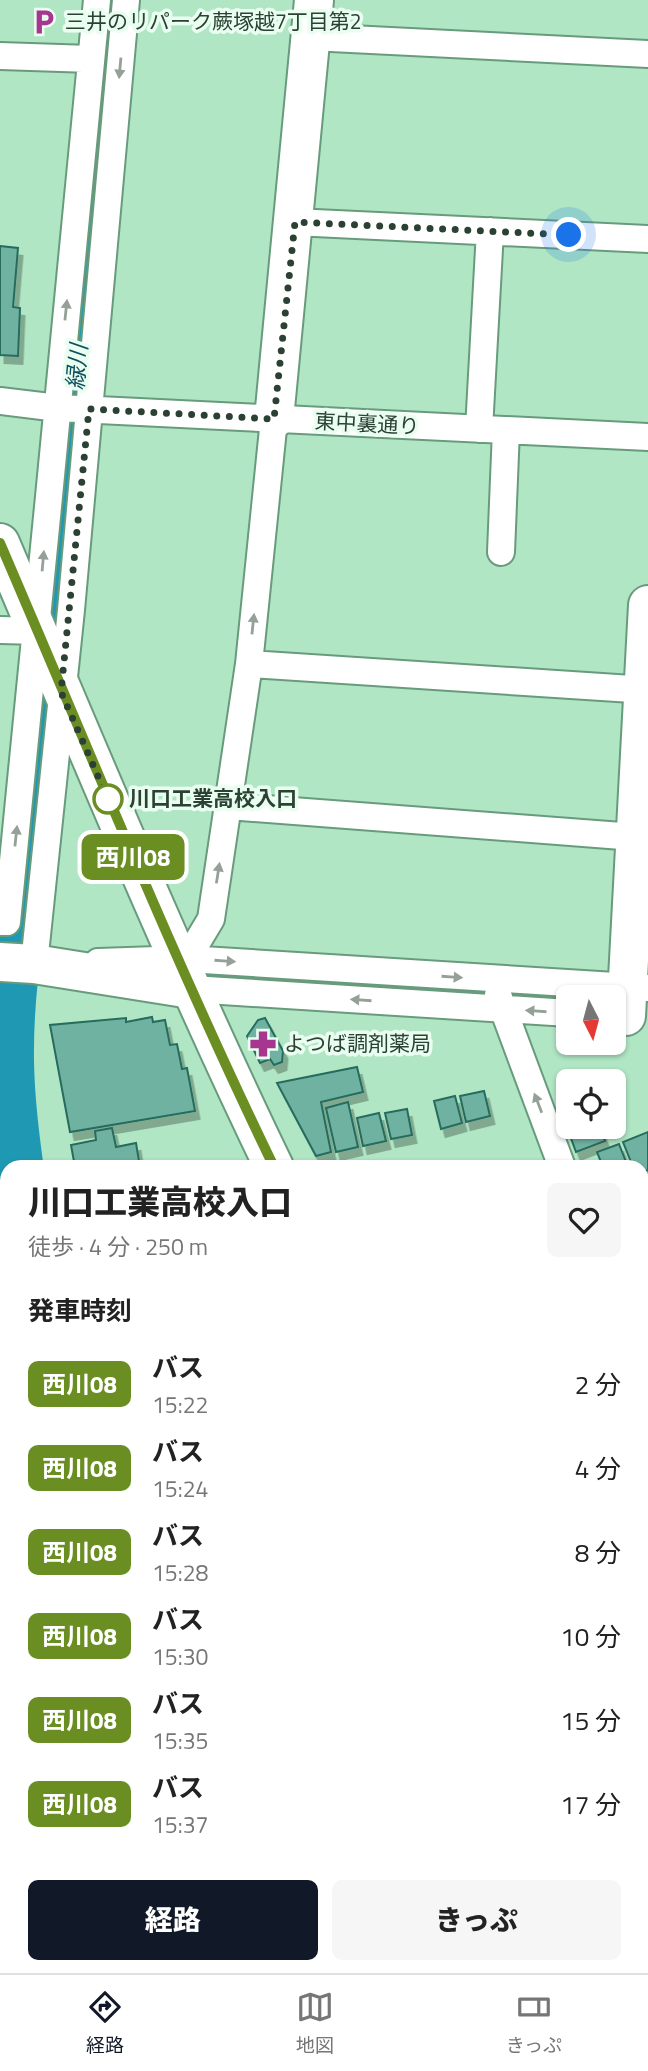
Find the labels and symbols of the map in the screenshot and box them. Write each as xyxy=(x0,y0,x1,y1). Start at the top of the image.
place label: 三井のリパーク蕨塚越7丁目第2 xyxy=(65,5,362,37)
parking icon: 三井のリパーク蕨塚越7丁目第2 xyxy=(29,7,59,37)
one-way arrow xyxy=(114,57,125,79)
your location xyxy=(551,217,586,252)
one-way arrow xyxy=(60,299,71,321)
water label: 緑川 xyxy=(57,340,96,391)
street label: 東中裏通り xyxy=(314,404,420,442)
one-way arrow xyxy=(38,550,49,572)
one-way arrow xyxy=(248,612,259,634)
place label: 川口工業高校入口 xyxy=(129,782,297,814)
marker: 川口工業高校入口 xyxy=(93,784,123,814)
one-way arrow xyxy=(11,825,22,847)
line badge: 西川08 xyxy=(84,834,182,880)
one-way arrow xyxy=(213,862,224,884)
one-way arrow xyxy=(214,956,236,967)
one-way arrow xyxy=(441,972,463,983)
north arrow xyxy=(556,985,626,1055)
one-way arrow xyxy=(350,994,372,1005)
one-way arrow xyxy=(524,1005,546,1016)
place label: よつば調剤薬局 xyxy=(284,1027,431,1059)
pharmacy icon: よつば調剤薬局 xyxy=(248,1029,278,1059)
one-way arrow xyxy=(533,1093,544,1114)

